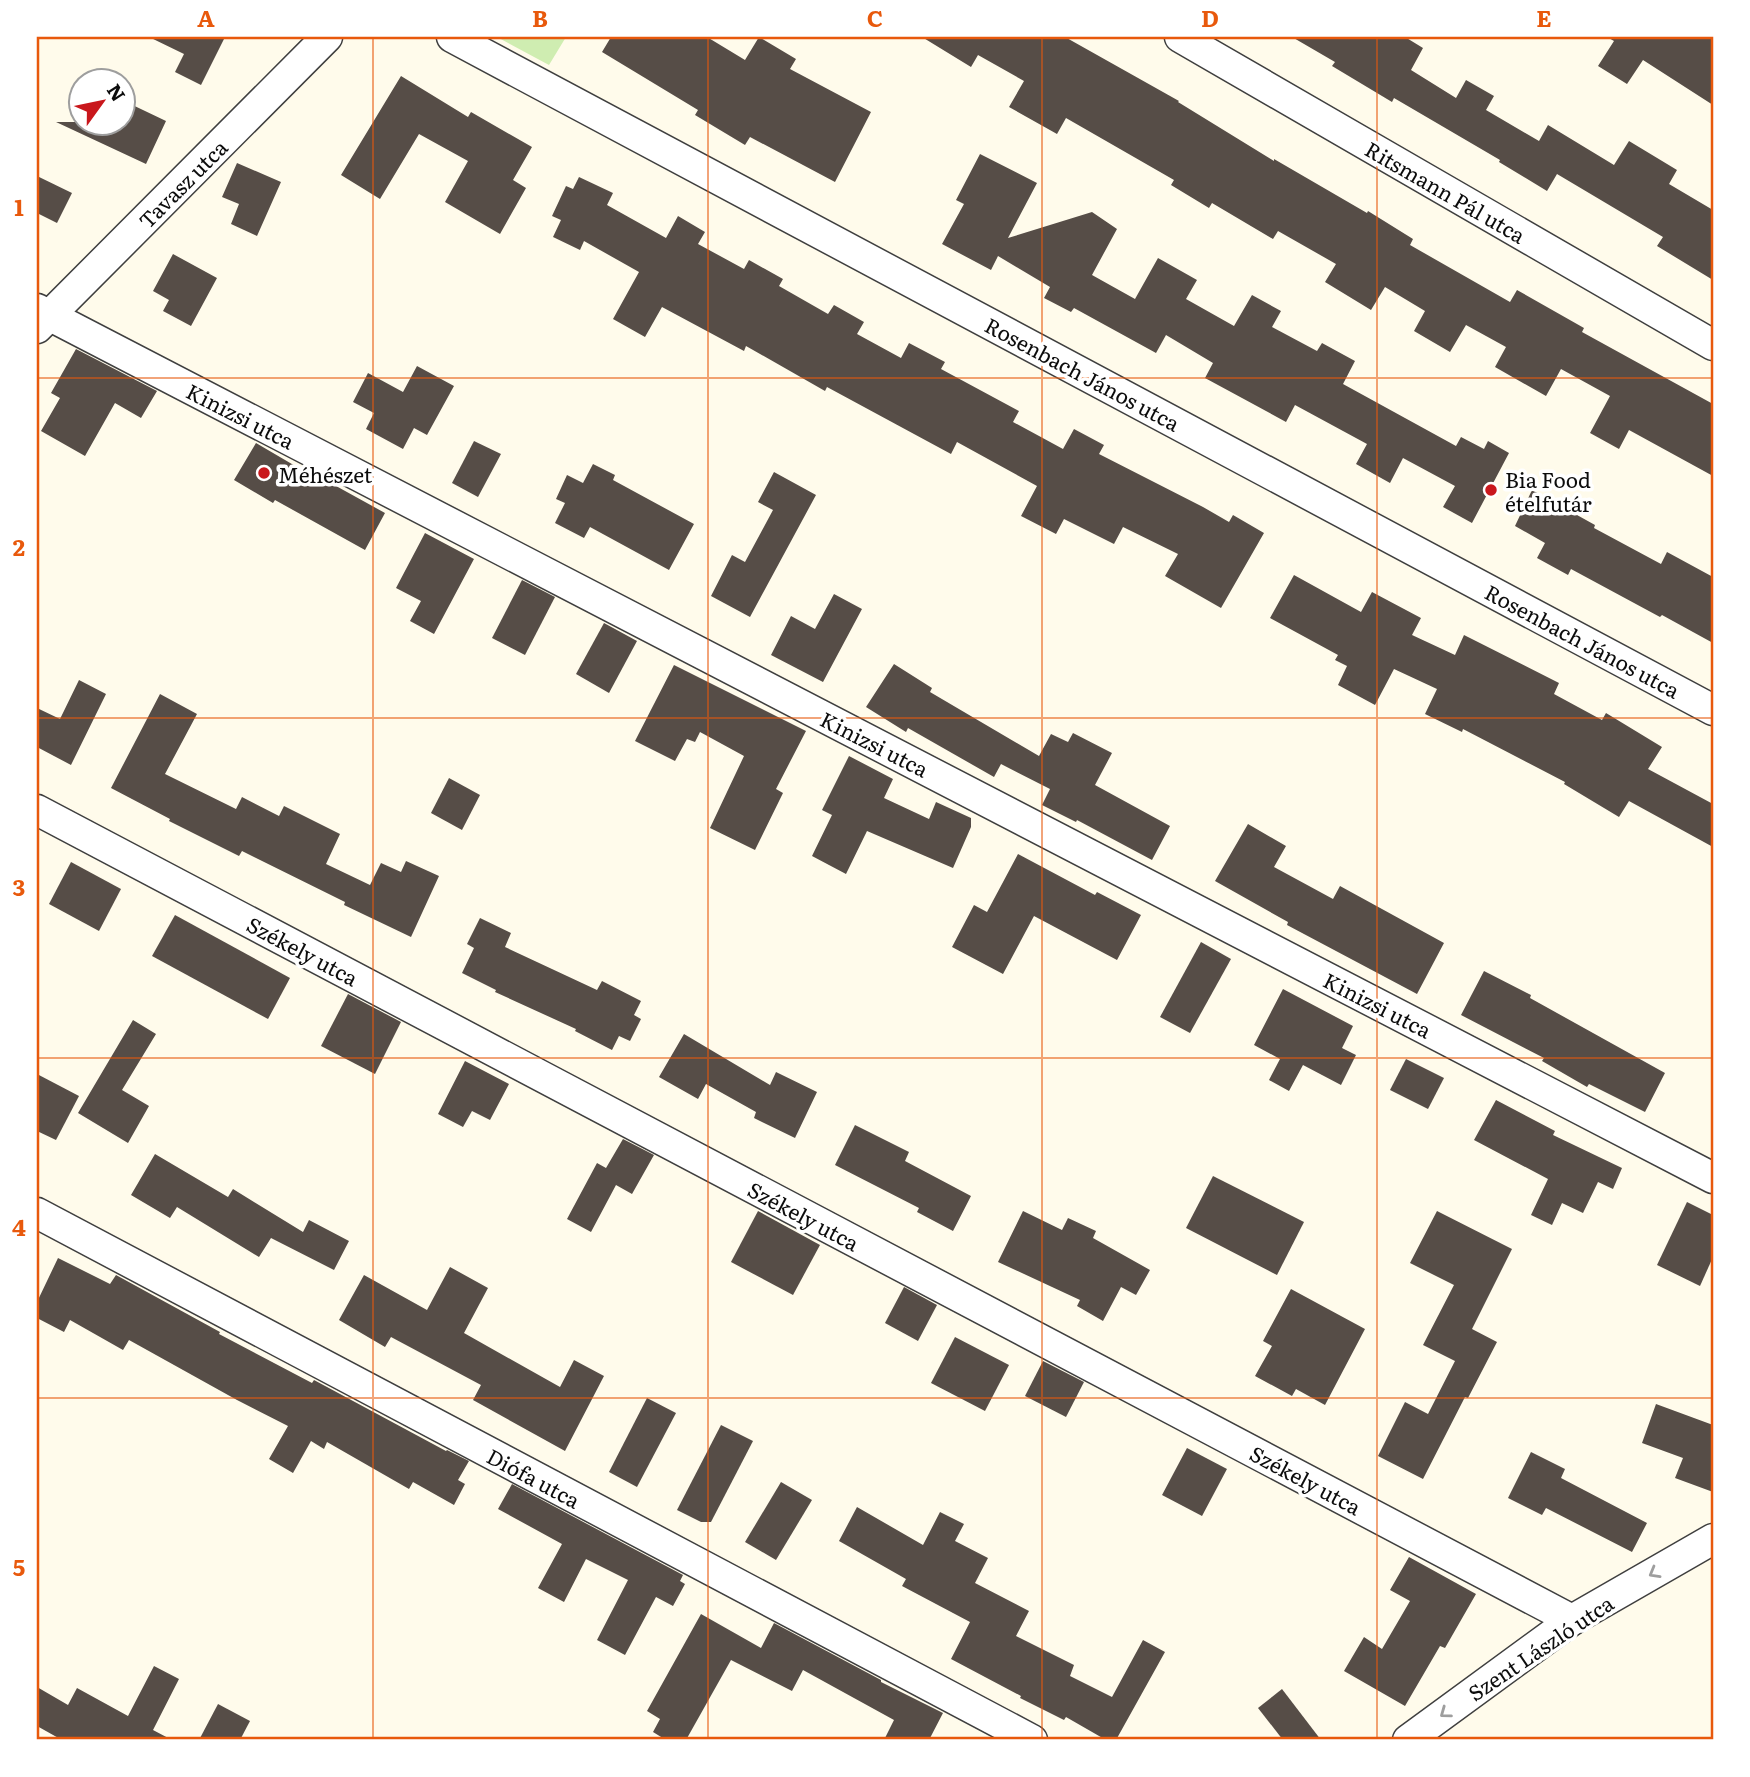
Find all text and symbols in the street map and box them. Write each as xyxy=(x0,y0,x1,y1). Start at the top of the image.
text: A xyxy=(197,0,215,34)
text: B xyxy=(532,0,548,34)
text: C xyxy=(867,0,883,34)
text: D xyxy=(1201,0,1219,34)
text: E xyxy=(1536,0,1552,34)
north arrow xyxy=(66,66,136,136)
text: N xyxy=(101,78,133,107)
street label: Tavasz utca xyxy=(131,131,234,234)
street label: Ritsmann Pál utca xyxy=(1360,132,1532,250)
text: 1 xyxy=(14,189,24,223)
street label: Rosenbach János utca xyxy=(980,308,1187,438)
street label: Kinizsi utca xyxy=(182,375,301,456)
place label: Méhészet xyxy=(278,458,373,489)
place label: Bia Food ételfutár xyxy=(1505,463,1592,518)
marker: Méhészet xyxy=(256,465,272,481)
marker: Bia Food ételfutár xyxy=(1483,482,1499,498)
text: 2 xyxy=(13,529,25,563)
street label: Rosenbach János utca xyxy=(1480,575,1687,705)
street label: Kinizsi utca xyxy=(816,703,935,784)
text: 3 xyxy=(13,869,25,903)
street label: Székely utca xyxy=(242,908,365,993)
street label: Kinizsi utca xyxy=(1319,964,1438,1045)
street label: Székely utca xyxy=(743,1173,866,1258)
text: 4 xyxy=(12,1209,26,1243)
street label: Székely utca xyxy=(1245,1437,1368,1522)
street label: Diófa utca xyxy=(482,1439,587,1515)
text: 5 xyxy=(13,1549,25,1583)
one-way arrow xyxy=(1649,1565,1661,1578)
street label: Szent László utca xyxy=(1461,1586,1620,1707)
one-way arrow xyxy=(1440,1705,1453,1717)

